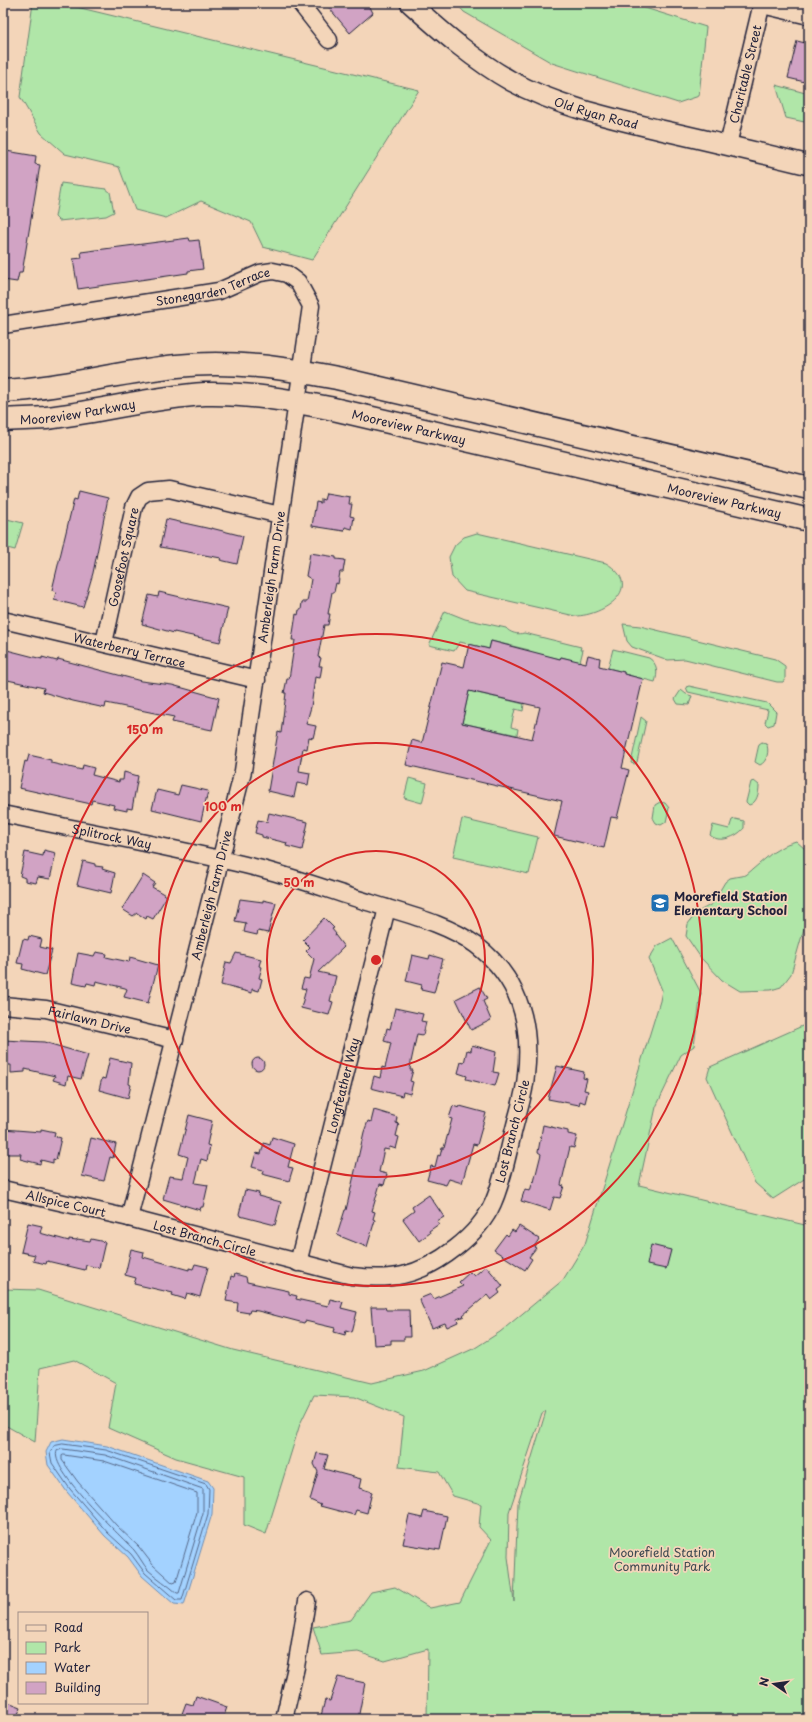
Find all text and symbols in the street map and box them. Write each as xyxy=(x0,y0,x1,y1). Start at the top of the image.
street label: Charitable Street xyxy=(725,23,766,125)
street label: Old Ryan Road xyxy=(552,92,640,133)
street label: Stonegarden Terrace xyxy=(154,263,271,310)
street label: Mooreview Parkway xyxy=(19,394,137,428)
street label: Mooreview Parkway xyxy=(350,405,468,449)
street label: Mooreview Parkway xyxy=(666,478,783,522)
street label: Goosefoot Square xyxy=(103,505,143,609)
street label: Amberleigh Farm Drive xyxy=(253,510,289,644)
street label: Waterberry Terrace xyxy=(72,628,187,672)
text: 150 m xyxy=(127,720,163,738)
text: 100 m xyxy=(204,797,242,815)
street label: Splitrock Way xyxy=(70,819,153,853)
street label: Amberleigh Farm Drive xyxy=(186,828,236,962)
text: 50 m xyxy=(283,873,315,891)
place label: Moorefield Station Elementary School xyxy=(674,887,787,919)
school or university icon: Moorefield Station Elementary School xyxy=(649,892,671,914)
centre of rings xyxy=(369,953,383,967)
street label: Fairlawn Drive xyxy=(46,1001,133,1038)
street label: Longfeather Way xyxy=(322,1035,363,1135)
street label: Lost Branch Circle xyxy=(490,1077,534,1185)
street label: Allspice Court xyxy=(24,1185,108,1221)
street label: Lost Branch Circle xyxy=(151,1216,259,1260)
park label: Moorefield Station Community Park xyxy=(609,1543,715,1575)
legend xyxy=(18,1612,148,1704)
text: Road xyxy=(54,1618,83,1636)
text: Park xyxy=(54,1638,81,1656)
text: Water xyxy=(54,1658,91,1676)
north arrow xyxy=(754,1664,794,1704)
text: N xyxy=(755,1675,773,1688)
text: Building xyxy=(54,1678,101,1696)

